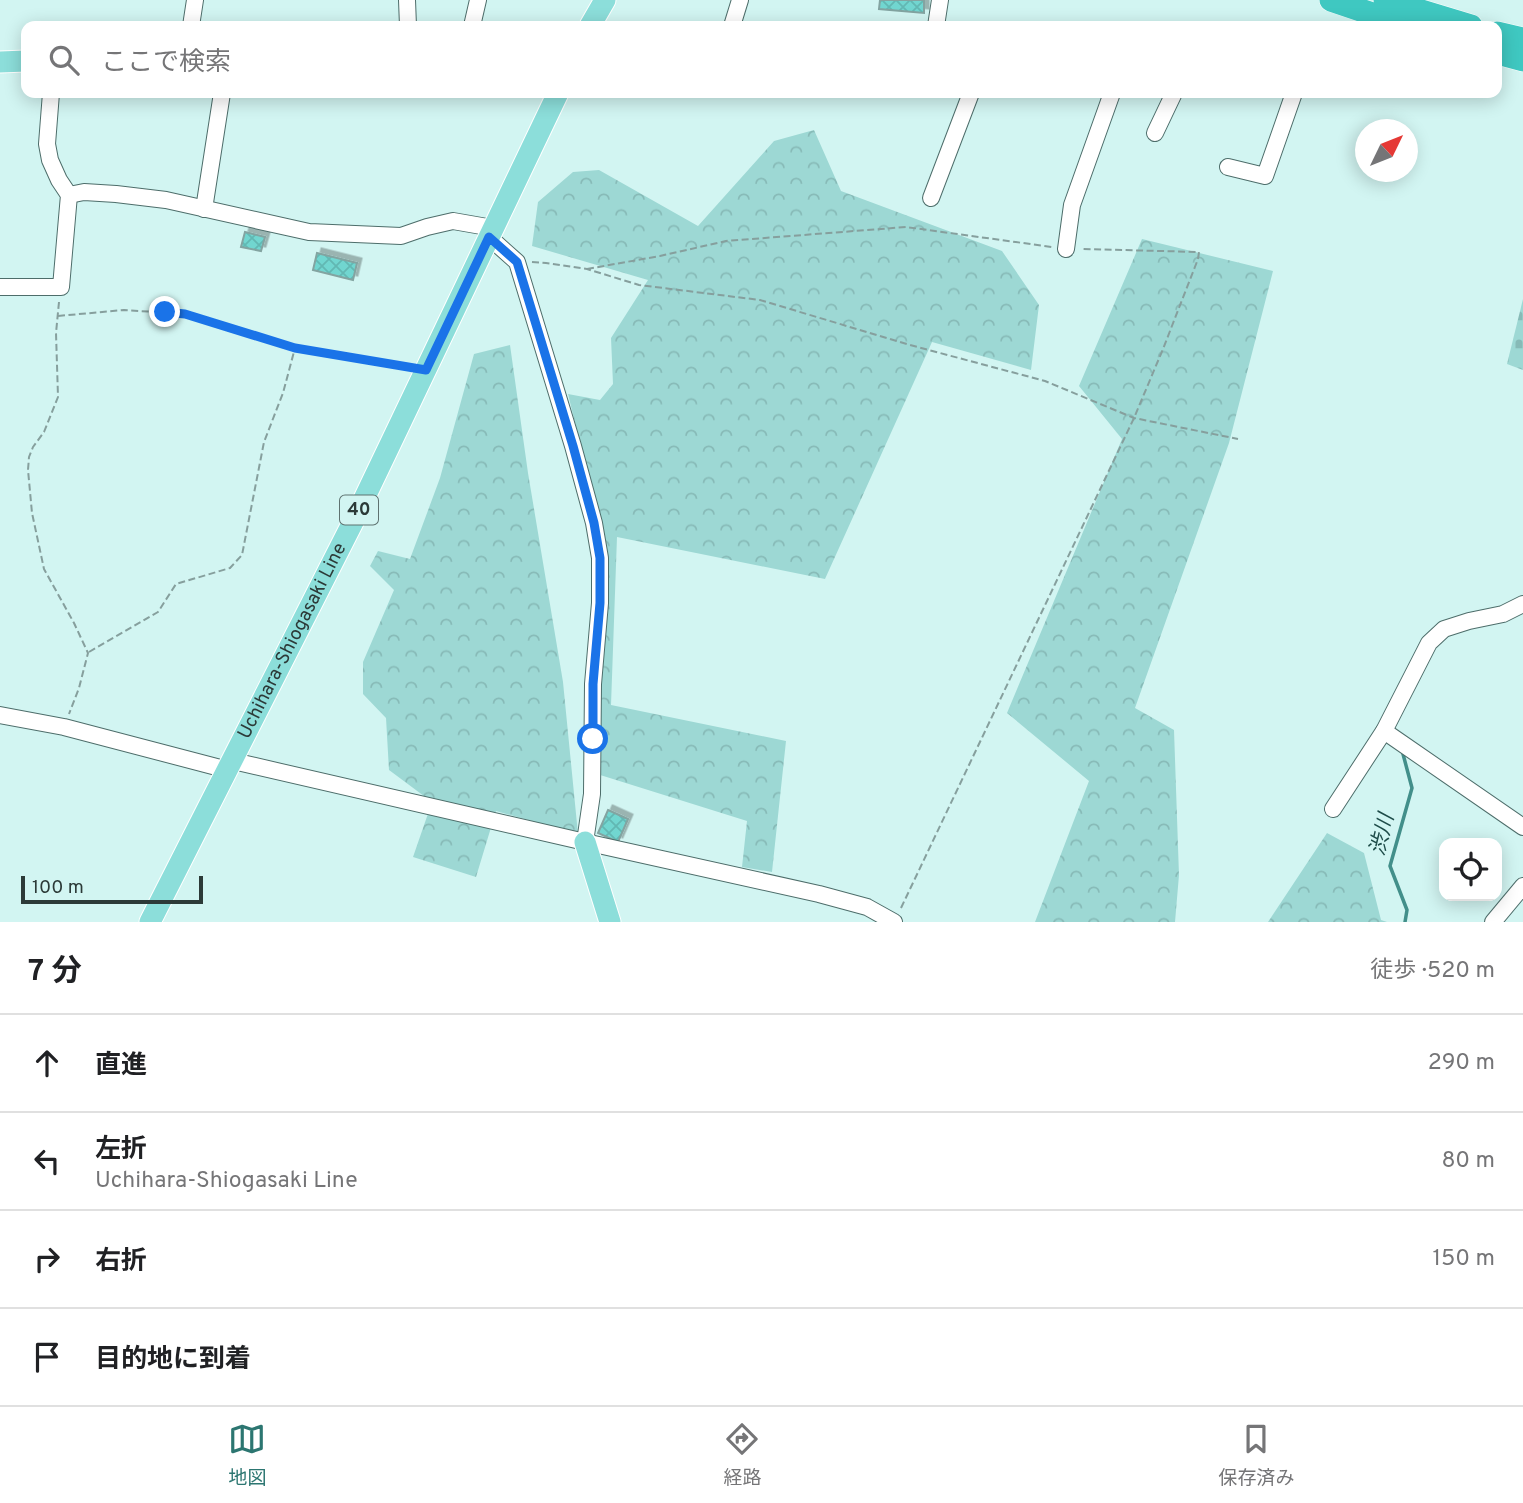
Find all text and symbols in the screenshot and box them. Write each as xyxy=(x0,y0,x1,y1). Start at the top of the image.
search box xyxy=(21,21,1502,98)
icon: search xyxy=(45,41,83,79)
text: ここで検索 xyxy=(101,47,231,80)
north arrow xyxy=(1355,119,1418,182)
route end xyxy=(149,296,180,327)
road number: 40 xyxy=(340,496,378,524)
street label: Uchihara-Shiogasaki Line xyxy=(233,539,352,743)
route start xyxy=(577,723,608,754)
water label: 渋川 xyxy=(1365,809,1402,859)
map controls xyxy=(1439,838,1502,901)
button: locate xyxy=(1439,838,1502,901)
scale bar xyxy=(21,873,203,905)
text: 100 m xyxy=(32,876,84,900)
text: 7 分 xyxy=(28,954,82,991)
text: 徒歩 · 520 m xyxy=(1370,957,1495,986)
icon: ahead xyxy=(28,1044,66,1082)
text: 290 m xyxy=(1428,1049,1495,1078)
text: 直進 xyxy=(95,1050,147,1083)
text: 左折 xyxy=(95,1134,147,1167)
icon: left xyxy=(28,1142,66,1180)
text: 80 m xyxy=(1442,1147,1495,1176)
text: Uchihara-Shiogasaki Line xyxy=(95,1167,358,1196)
icon: right xyxy=(28,1240,66,1278)
text: 150 m xyxy=(1433,1245,1495,1274)
text: 右折 xyxy=(95,1246,147,1279)
icon: arrive xyxy=(28,1338,66,1376)
text: 目的地に到着 xyxy=(95,1344,251,1377)
tab: 地図 xyxy=(228,1420,267,1491)
tab: 経路 xyxy=(723,1420,762,1491)
tab: 保存済み xyxy=(1218,1420,1295,1491)

